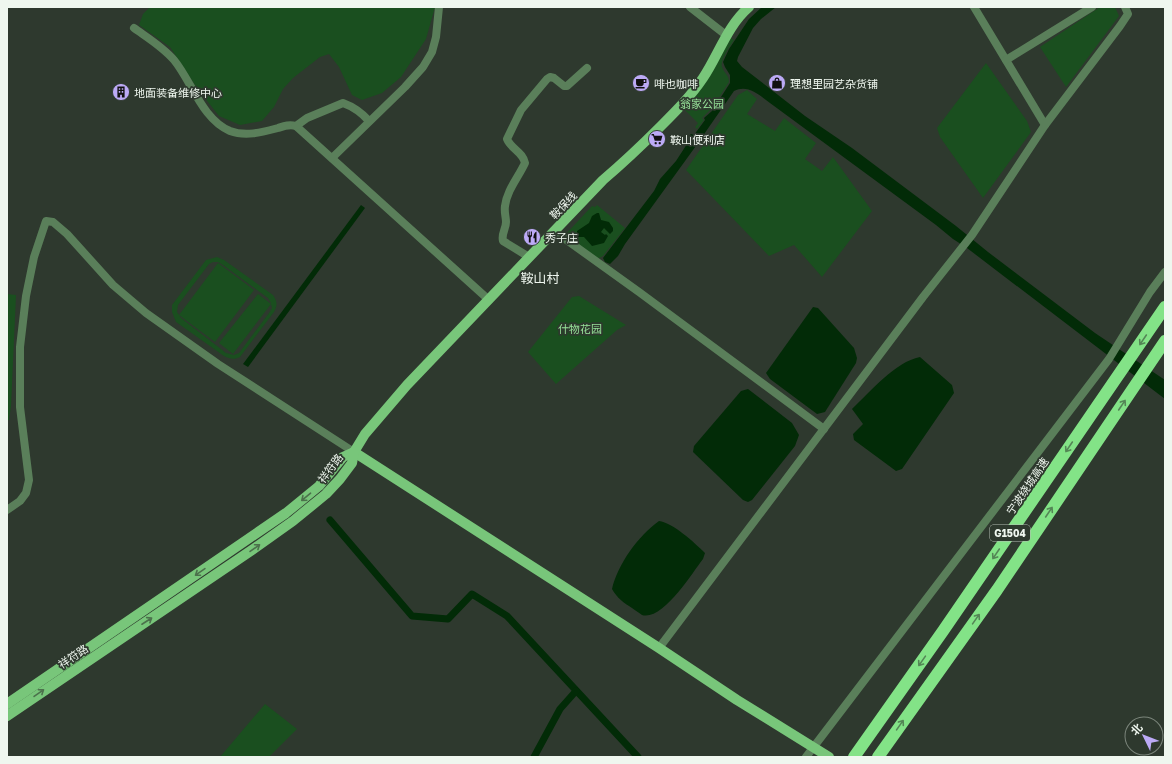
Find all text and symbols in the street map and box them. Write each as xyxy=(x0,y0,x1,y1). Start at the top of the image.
cafe icon: 啡也咖啡 xyxy=(631,73,651,93)
shop icon: 理想里园艺杂货铺 xyxy=(767,73,787,93)
place label: 啡也咖啡 xyxy=(654,77,698,90)
place label: 理想里园艺杂货铺 xyxy=(790,77,878,90)
building icon: 地面装备维修中心 xyxy=(111,82,131,102)
place label: 地面装备维修中心 xyxy=(134,86,222,99)
park label: 翁家公园 xyxy=(680,97,724,110)
supermarket icon: 鞍山便利店 xyxy=(647,129,667,149)
place label: 鞍山便利店 xyxy=(670,133,725,146)
street label: 鞍保线 xyxy=(547,189,579,221)
restaurant icon: 秀子庄 xyxy=(522,227,542,247)
place label: 秀子庄 xyxy=(545,231,578,244)
district label: 鞍山村 xyxy=(520,270,560,286)
park label: 什物花园 xyxy=(558,322,602,335)
one-way arrow xyxy=(1139,334,1147,345)
one-way arrow xyxy=(1118,399,1126,410)
one-way arrow xyxy=(1065,441,1073,452)
street label: 祥符路 xyxy=(315,451,345,485)
street label: 宁波绕城高速 xyxy=(1003,455,1051,517)
one-way arrow xyxy=(300,492,311,501)
one-way arrow xyxy=(1045,507,1053,518)
road number: G1504 xyxy=(990,525,1030,541)
one-way arrow xyxy=(249,544,260,552)
one-way arrow xyxy=(992,548,1000,559)
one-way arrow xyxy=(195,568,206,576)
one-way arrow xyxy=(972,614,980,625)
one-way arrow xyxy=(141,617,152,625)
street label: 祥符路 xyxy=(56,641,90,671)
one-way arrow xyxy=(918,655,926,666)
one-way arrow xyxy=(33,689,44,697)
north arrow xyxy=(1124,716,1164,756)
one-way arrow xyxy=(896,720,904,731)
text: 北 xyxy=(1128,720,1145,737)

